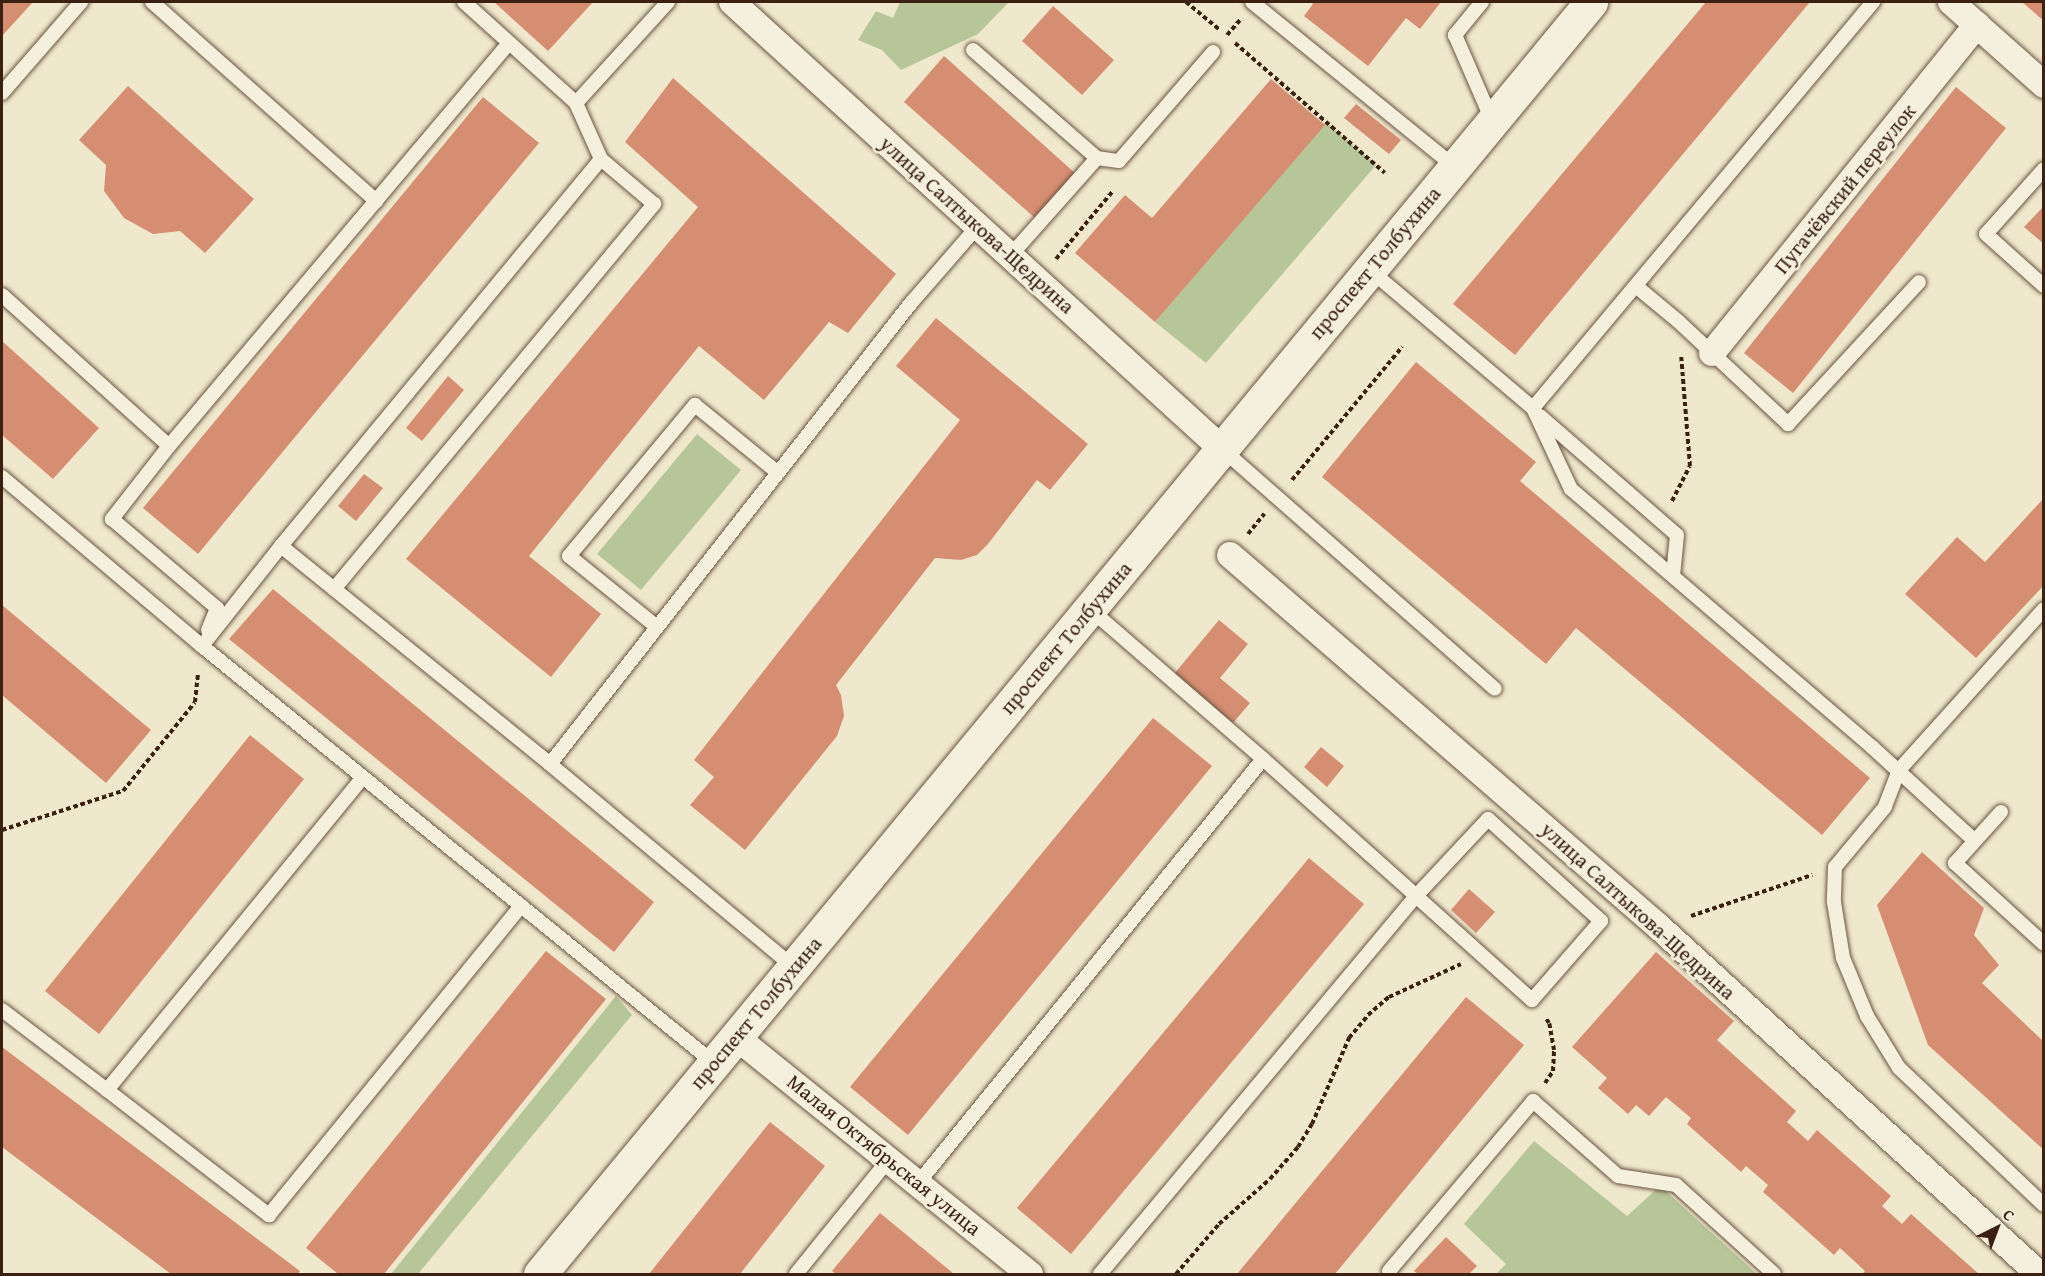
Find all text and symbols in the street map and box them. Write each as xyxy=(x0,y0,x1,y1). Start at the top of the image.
street label: Пугачёвский переулок xyxy=(1769,99,1921,279)
street label: улица Салтыкова-Щедрина xyxy=(874,131,1080,319)
street label: проспект Толбухина xyxy=(1304,182,1446,344)
street label: проспект Толбухина xyxy=(995,557,1137,719)
street label: улица Салтыкова-Щедрина xyxy=(1535,817,1741,1005)
street label: проспект Толбухина xyxy=(685,932,827,1094)
street label: Малая Октябрьская улица xyxy=(782,1069,986,1241)
north arrow xyxy=(1967,1198,2027,1258)
text: С xyxy=(1998,1203,2020,1227)

